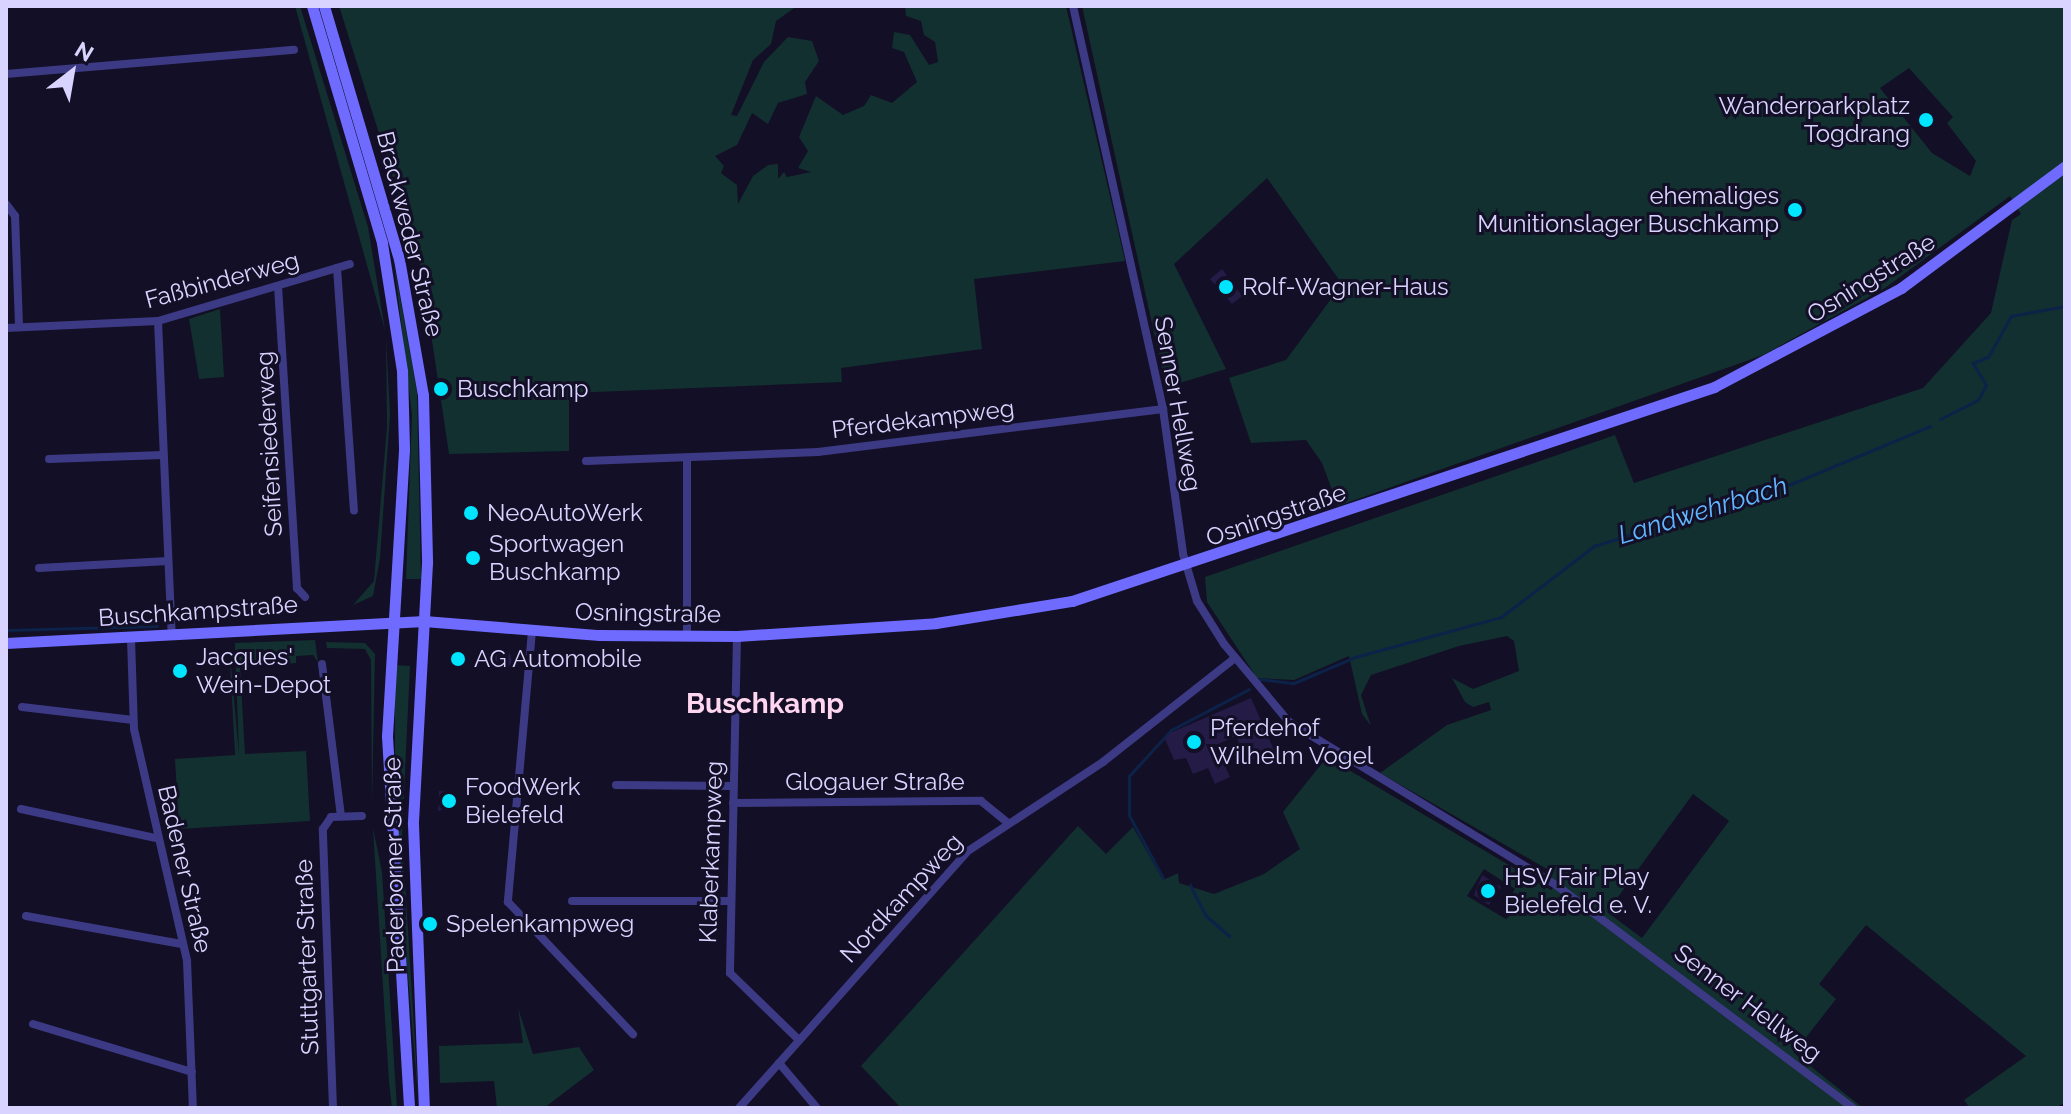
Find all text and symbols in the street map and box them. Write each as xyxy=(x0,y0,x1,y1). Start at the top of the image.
north arrow xyxy=(32,32,112,112)
text: N xyxy=(70,36,98,67)
place label: Wanderparkplatz Togdrang xyxy=(1718,92,1910,148)
marker: Wanderparkplatz Togdrang xyxy=(1917,111,1935,129)
street label: Brackweder Straße xyxy=(370,128,450,340)
place label: ehemaliges Munitionslager Buschkamp xyxy=(1477,182,1779,238)
marker: ehemaliges Munitionslager Buschkamp xyxy=(1786,201,1804,219)
street label: Osningstraße xyxy=(1801,227,1941,329)
street label: Faßbinderweg xyxy=(142,246,302,314)
place label: Rolf-Wagner-Haus xyxy=(1242,273,1449,301)
marker: Rolf-Wagner-Haus xyxy=(1217,278,1235,296)
street label: Senner Hellweg xyxy=(1148,314,1208,494)
street label: Seifensiederweg xyxy=(250,350,288,538)
place label: Buschkamp xyxy=(457,375,589,403)
marker: Buschkamp xyxy=(432,380,450,398)
street label: Pferdekampweg xyxy=(830,394,1016,444)
water label: Landwehrbach xyxy=(1615,470,1791,552)
street label: Osningstraße xyxy=(1202,478,1350,552)
place label: NeoAutoWerk xyxy=(487,499,643,527)
marker: NeoAutoWerk xyxy=(462,504,480,522)
place label: Sportwagen Buschkamp xyxy=(489,530,624,586)
marker: Sportwagen Buschkamp xyxy=(464,549,482,567)
street label: Buschkampstraße xyxy=(97,590,299,632)
street label: Osningstraße xyxy=(575,597,721,629)
place label: Jacques' Wein-Depot xyxy=(196,643,331,699)
place label: AG Automobile xyxy=(474,645,642,673)
marker: AG Automobile xyxy=(449,650,467,668)
marker: Jacques' Wein-Depot xyxy=(171,662,189,680)
district label: Buschkamp xyxy=(686,687,844,721)
place label: Pferdehof Wilhelm Vogel xyxy=(1210,714,1374,770)
marker: Pferdehof Wilhelm Vogel xyxy=(1185,733,1203,751)
street label: Paderborner Straße xyxy=(378,756,410,974)
street label: Klaberkampweg xyxy=(693,760,729,944)
street label: Glogauer Straße xyxy=(785,768,965,796)
place label: FoodWerk Bielefeld xyxy=(465,773,581,829)
street label: Badener Straße xyxy=(152,782,218,956)
marker: FoodWerk Bielefeld xyxy=(440,792,458,810)
street label: Nordkampweg xyxy=(834,828,968,968)
street label: Stuttgarter Straße xyxy=(289,858,325,1056)
place label: HSV Fair Play Bielefeld e. V. xyxy=(1504,863,1653,919)
marker: HSV Fair Play Bielefeld e. V. xyxy=(1479,882,1497,900)
place label: Spelenkampweg xyxy=(446,910,634,938)
marker: Spelenkampweg xyxy=(421,915,439,933)
street label: Senner Hellweg xyxy=(1668,938,1828,1068)

